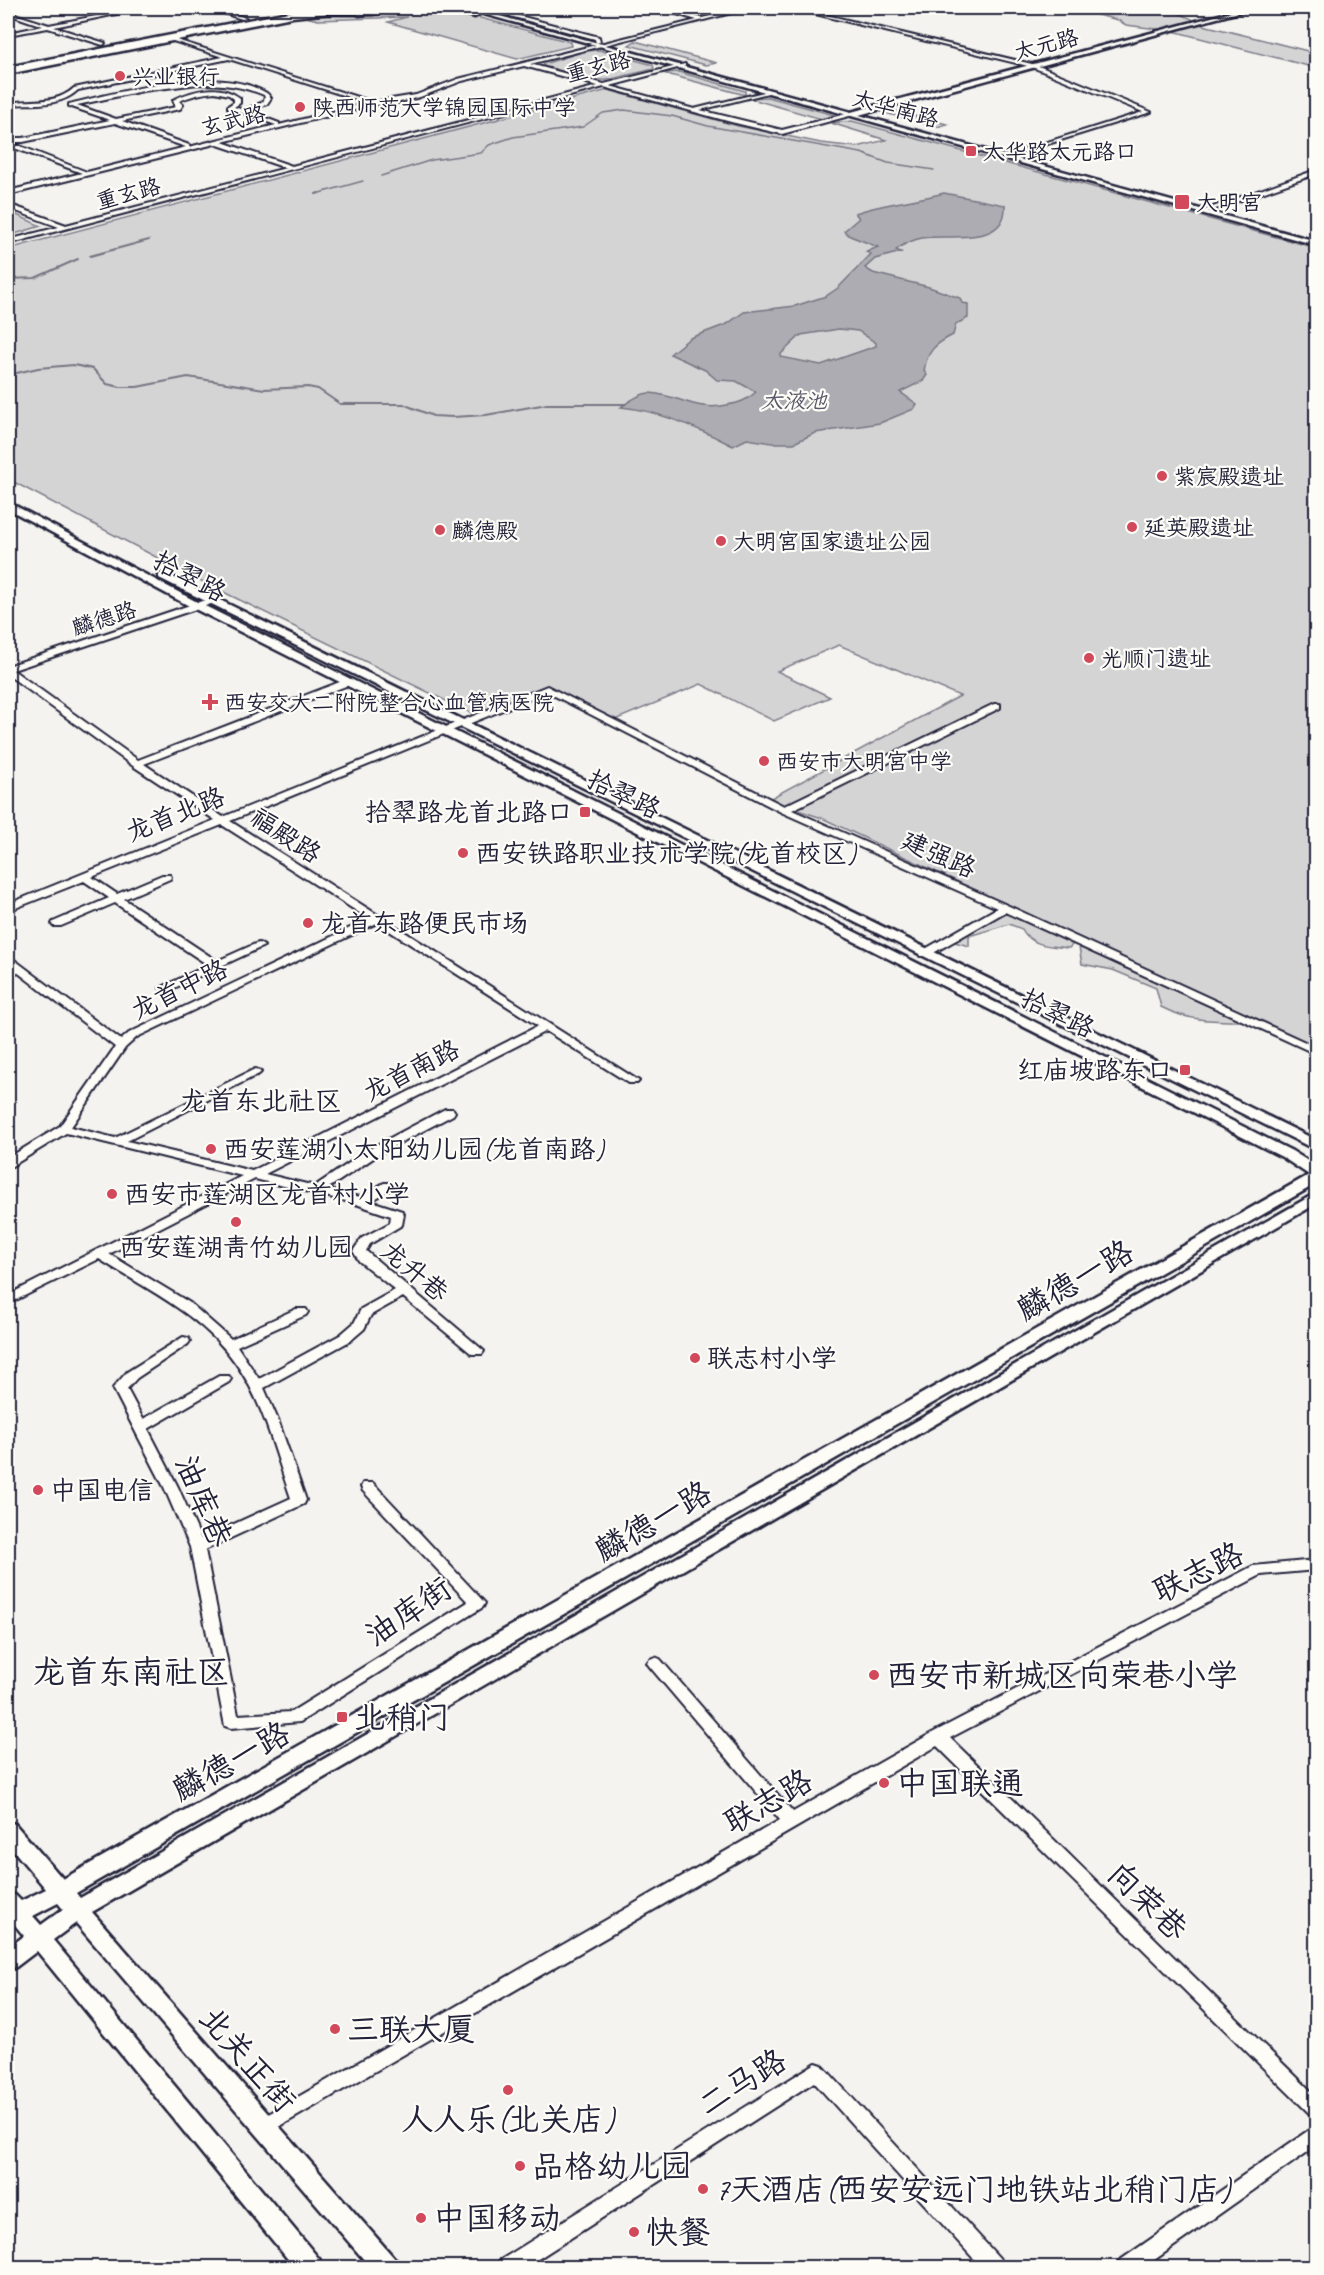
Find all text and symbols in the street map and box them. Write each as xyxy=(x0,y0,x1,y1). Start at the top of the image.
street label: 太元路 xyxy=(1011,23,1082,67)
street label: 重玄路 xyxy=(563,45,634,89)
place label: 兴业银行 xyxy=(132,63,220,91)
marker: 兴业银行 xyxy=(113,69,127,83)
street label: 太华南路 xyxy=(850,84,942,134)
place label: 陕西师范大学锦园国际中学 xyxy=(312,94,576,122)
street label: 玄武路 xyxy=(198,99,269,143)
marker: 陕西师范大学锦园国际中学 xyxy=(293,100,307,114)
place label: 太华路太元路口 xyxy=(983,138,1137,166)
marker: 太华路太元路口 xyxy=(964,144,978,158)
street label: 重玄路 xyxy=(93,172,164,216)
place label: 大明宫 xyxy=(1196,189,1262,217)
marker: 大明宫 xyxy=(1173,193,1191,211)
water label: 太液池 xyxy=(761,387,828,415)
place label: 紫宸殿遗址 xyxy=(1174,463,1284,491)
marker: 紫宸殿遗址 xyxy=(1155,469,1169,483)
place label: 延英殿遗址 xyxy=(1144,514,1254,542)
place label: 麟德殿 xyxy=(452,517,518,545)
marker: 延英殿遗址 xyxy=(1125,520,1139,534)
marker: 麟德殿 xyxy=(433,523,447,537)
place label: 大明宫国家遗址公园 xyxy=(733,528,931,556)
marker: 大明宫国家遗址公园 xyxy=(714,534,728,548)
street label: 拾翠路 xyxy=(148,544,232,609)
street label: 麟德路 xyxy=(69,595,140,642)
place label: 光顺门遗址 xyxy=(1101,645,1211,673)
marker: 光顺门遗址 xyxy=(1082,651,1096,665)
place label: 西安交大二附院整合心血管病医院 xyxy=(224,689,554,717)
marker: 西安交大二附院整合心血管病医院 xyxy=(201,693,219,711)
place label: 西安市大明宫中学 xyxy=(776,748,952,776)
marker: 西安市大明宫中学 xyxy=(757,754,771,768)
street label: 拾翠路 xyxy=(581,763,666,826)
street label: 龙首北路 xyxy=(121,780,230,849)
place label: 拾翠路龙首北路口 xyxy=(365,796,573,829)
street label: 福殿路 xyxy=(244,800,327,871)
marker: 拾翠路龙首北路口 xyxy=(578,805,592,819)
street label: 建强路 xyxy=(896,824,981,885)
place label: 西安铁路职业技术学院(龙首校区) xyxy=(475,837,858,870)
marker: 西安铁路职业技术学院(龙首校区) xyxy=(456,846,470,860)
place label: 龙首东路便民市场 xyxy=(320,907,528,940)
marker: 龙首东路便民市场 xyxy=(301,916,315,930)
street label: 龙首中路 xyxy=(125,952,233,1027)
street label: 拾翠路 xyxy=(1015,982,1100,1045)
street label: 龙首南路 xyxy=(357,1032,465,1109)
place label: 红庙坡路东口 xyxy=(1017,1054,1173,1087)
marker: 红庙坡路东口 xyxy=(1178,1063,1192,1077)
district label: 龙首东北社区 xyxy=(180,1084,342,1118)
place label: 西安莲湖小太阳幼儿园(龙首南路) xyxy=(223,1133,606,1166)
marker: 西安莲湖小太阳幼儿园(龙首南路) xyxy=(204,1142,218,1156)
place label: 西安市莲湖区龙首村小学 xyxy=(124,1178,410,1211)
marker: 西安市莲湖区龙首村小学 xyxy=(105,1187,119,1201)
marker: 西安莲湖青竹幼儿园 xyxy=(229,1215,243,1229)
place label: 西安莲湖青竹幼儿园 xyxy=(119,1231,353,1264)
street label: 麟德一路 xyxy=(1010,1231,1141,1330)
street label: 龙升巷 xyxy=(374,1234,455,1309)
place label: 联志村小学 xyxy=(707,1342,837,1375)
marker: 联志村小学 xyxy=(688,1351,702,1365)
street label: 油库巷 xyxy=(166,1449,241,1553)
street label: 麟德一路 xyxy=(588,1472,719,1571)
place label: 中国电信 xyxy=(50,1474,154,1507)
marker: 中国电信 xyxy=(31,1483,45,1497)
street label: 联志路 xyxy=(1146,1533,1250,1612)
street label: 油库街 xyxy=(357,1568,460,1655)
district label: 龙首东南社区 xyxy=(32,1651,230,1693)
place label: 西安市新城区向荣巷小学 xyxy=(886,1655,1238,1696)
marker: 西安市新城区向荣巷小学 xyxy=(867,1668,881,1682)
place label: 北稍门 xyxy=(354,1697,450,1738)
marker: 北稍门 xyxy=(335,1710,349,1724)
street label: 麟德一路 xyxy=(165,1712,297,1810)
street label: 联志路 xyxy=(716,1760,820,1843)
place label: 中国联通 xyxy=(896,1763,1024,1804)
marker: 中国联通 xyxy=(877,1776,891,1790)
street label: 向荣巷 xyxy=(1099,1853,1196,1949)
street label: 北关正街 xyxy=(190,1998,305,2121)
place label: 三联大厦 xyxy=(347,2009,475,2050)
marker: 三联大厦 xyxy=(328,2022,342,2036)
street label: 二马路 xyxy=(691,2040,794,2125)
marker: 人人乐(北关店) xyxy=(501,2083,515,2097)
place label: 人人乐(北关店) xyxy=(401,2099,616,2140)
place label: 品格幼儿园 xyxy=(532,2146,692,2187)
marker: 品格幼儿园 xyxy=(513,2159,527,2173)
place label: 7天酒店(西安安远门地铁站北稍门店) xyxy=(715,2169,1232,2210)
marker: 7天酒店(西安安远门地铁站北稍门店) xyxy=(696,2182,710,2196)
place label: 中国移动 xyxy=(433,2198,561,2239)
marker: 中国移动 xyxy=(414,2211,428,2225)
place label: 快餐 xyxy=(646,2212,710,2253)
marker: 快餐 xyxy=(627,2225,641,2239)

